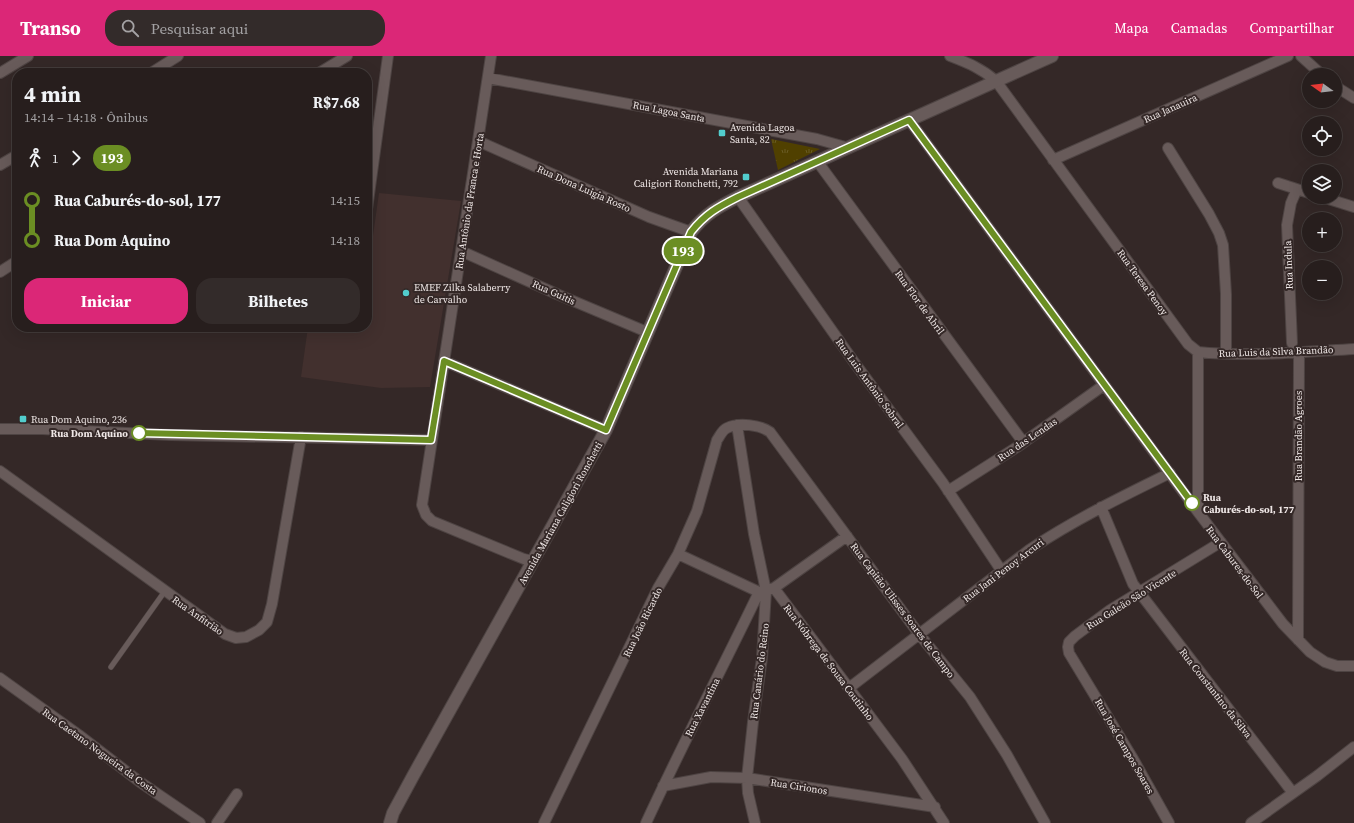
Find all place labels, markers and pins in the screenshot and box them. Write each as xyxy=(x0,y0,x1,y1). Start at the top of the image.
place label: Avenida Lagoa Santa, 82 xyxy=(730,121,796,146)
marker: Avenida Lagoa Santa, 82 xyxy=(717,128,727,138)
place label: Avenida Mariana Caligiori Ronchetti, 792 xyxy=(634,165,739,190)
marker: Avenida Mariana Caligiori Ronchetti, 792 xyxy=(741,172,751,182)
place label: EMEF Zilka Salaberry de Carvalho xyxy=(414,281,511,306)
marker: EMEF Zilka Salaberry de Carvalho xyxy=(401,288,411,298)
place label: Rua Dom Aquino, 236 xyxy=(31,413,127,426)
marker: Rua Dom Aquino, 236 xyxy=(18,414,28,424)
marker: Rua Dom Aquino xyxy=(131,425,147,441)
place label: Rua Dom Aquino xyxy=(51,427,128,440)
place label: Rua Caburés-do-sol, 177 xyxy=(1203,491,1295,516)
marker: Rua Caburés-do-sol, 177 xyxy=(1184,495,1200,511)

